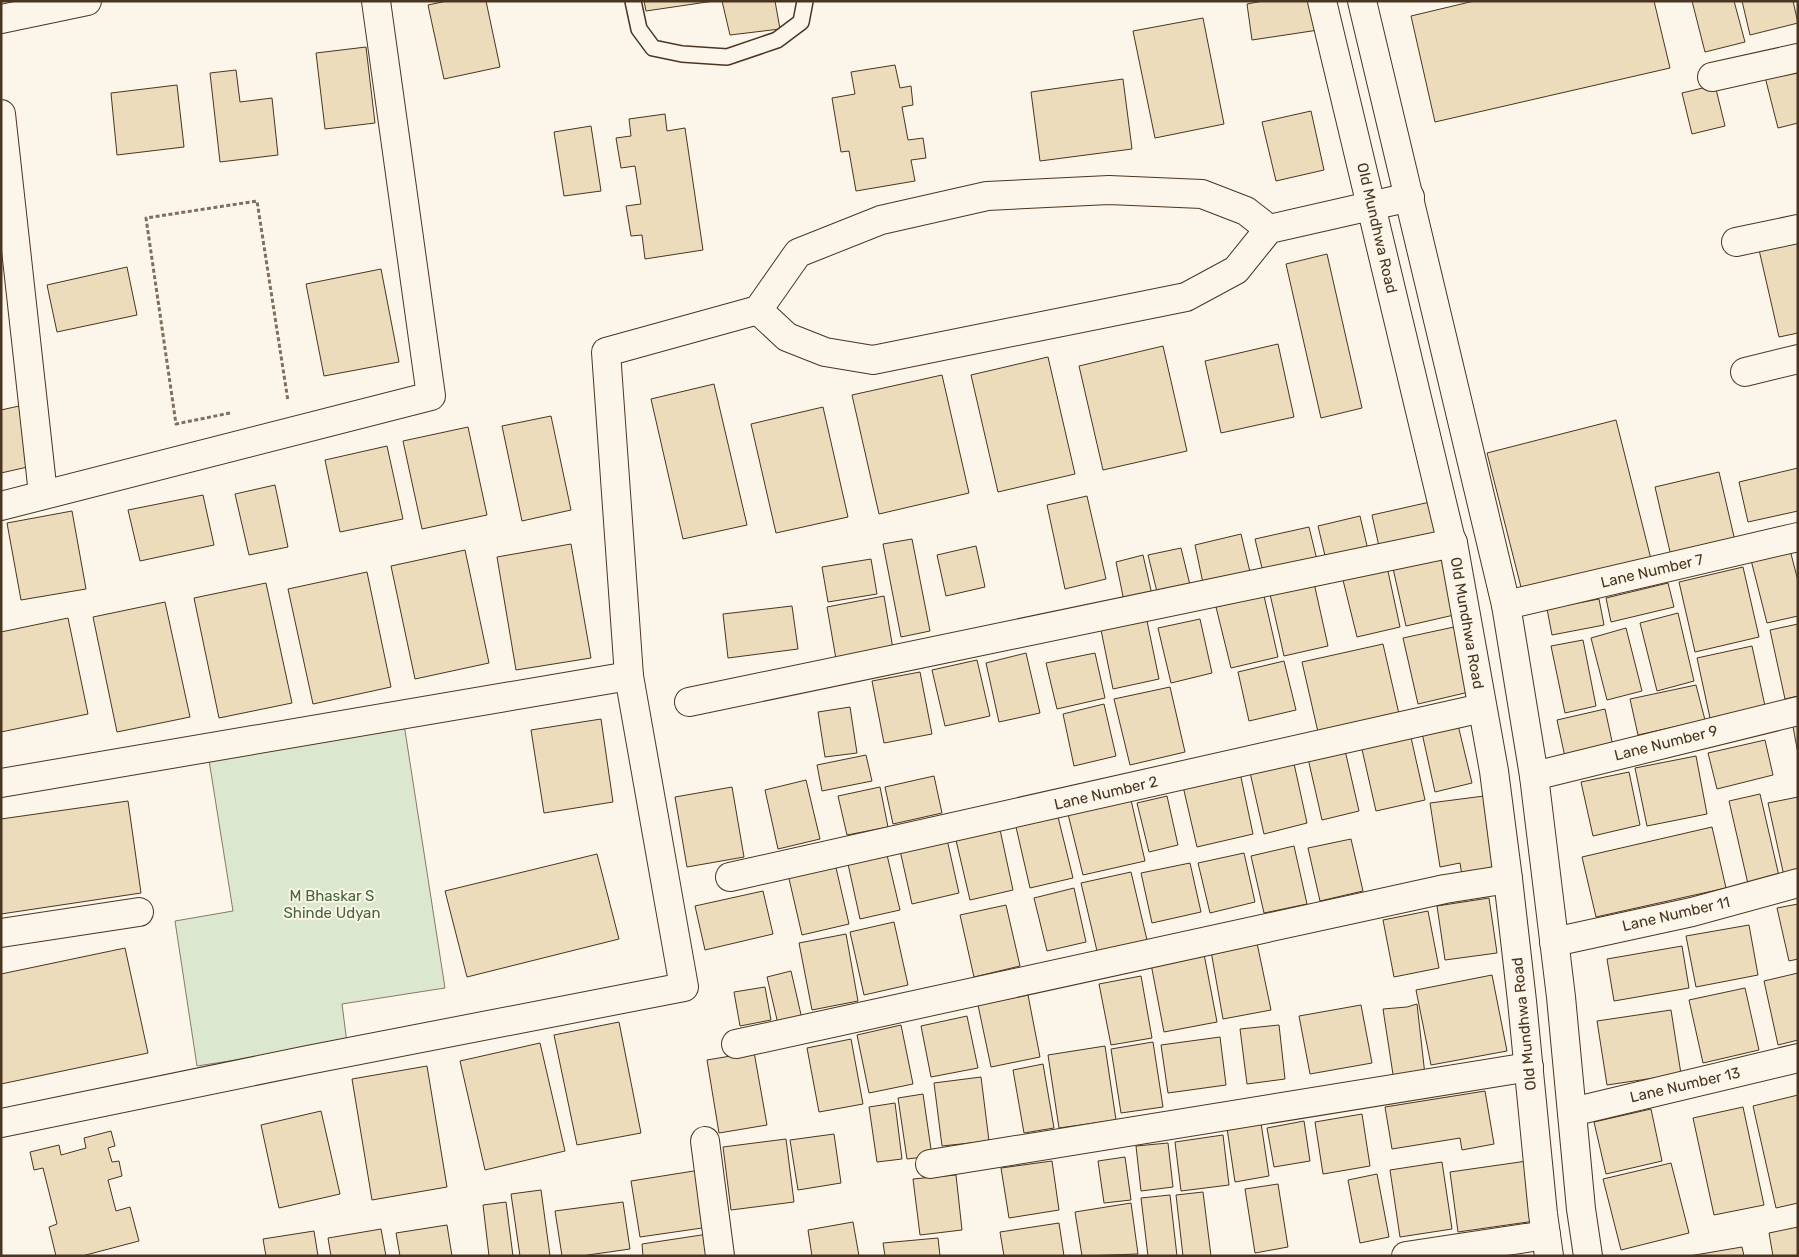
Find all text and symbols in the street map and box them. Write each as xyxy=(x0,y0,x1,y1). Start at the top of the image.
street label: Old Mundhwa Road xyxy=(1353,161,1401,295)
street label: Lane Number 7 xyxy=(1599,550,1705,592)
street label: Old Mundhwa Road xyxy=(1447,556,1487,690)
street label: Lane Number 9 xyxy=(1612,721,1720,765)
street label: Lane Number 2 xyxy=(1052,772,1160,814)
park label: M Bhaskar S Shinde Udyan xyxy=(284,887,381,922)
street label: Lane Number 11 xyxy=(1620,893,1732,935)
street label: Old Mundhwa Road xyxy=(1508,957,1540,1091)
street label: Lane Number 13 xyxy=(1628,1064,1742,1106)

